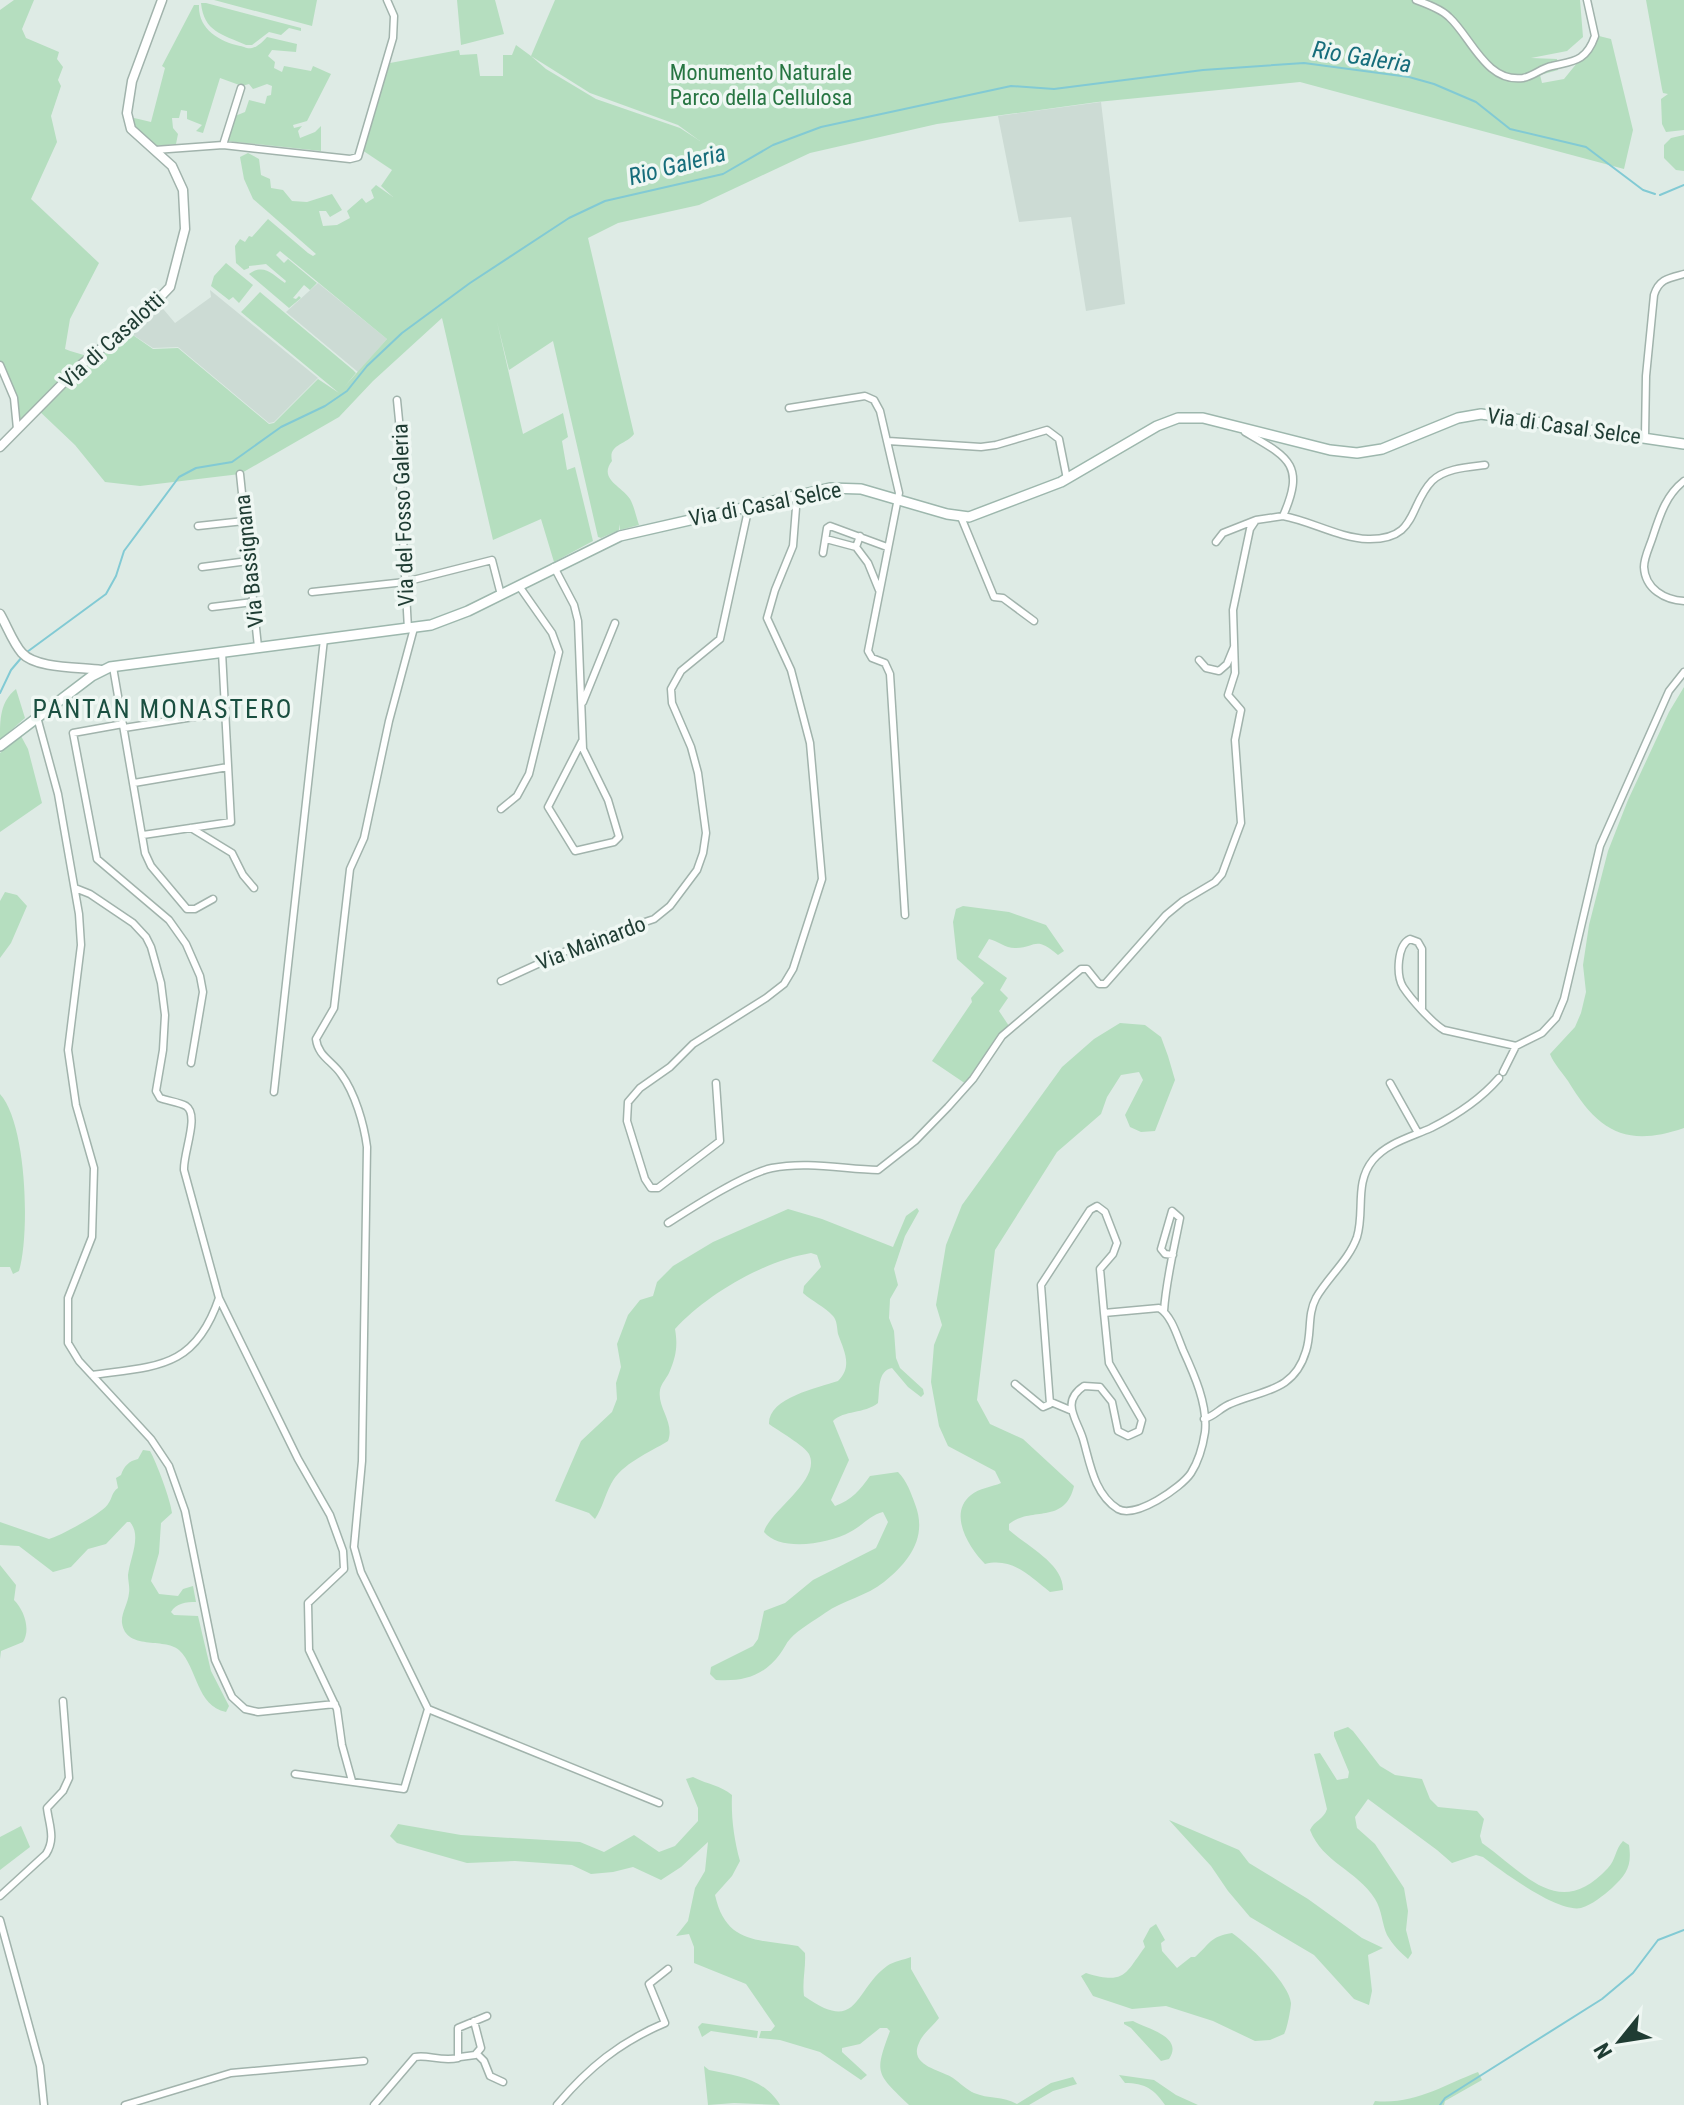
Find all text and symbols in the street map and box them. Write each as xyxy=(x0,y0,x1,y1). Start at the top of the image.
water label: Rio Galeria xyxy=(1311,35,1413,79)
park label: Monumento Naturale Parco della Cellulosa xyxy=(670,60,852,110)
water label: Rio Galeria xyxy=(625,139,729,191)
street label: Via di Casalotti xyxy=(55,287,169,393)
street label: Via di Casal Selce xyxy=(1486,403,1642,449)
street label: Via del Fosso Galeria xyxy=(387,423,419,607)
street label: Via di Casal Selce xyxy=(687,477,843,531)
street label: Via Bassignana xyxy=(230,493,268,629)
district label: PANTAN MONASTERO xyxy=(33,694,293,724)
street label: Via Mainardo xyxy=(533,911,649,975)
north arrow xyxy=(1580,2001,1660,2081)
text: N xyxy=(1589,2039,1617,2063)

